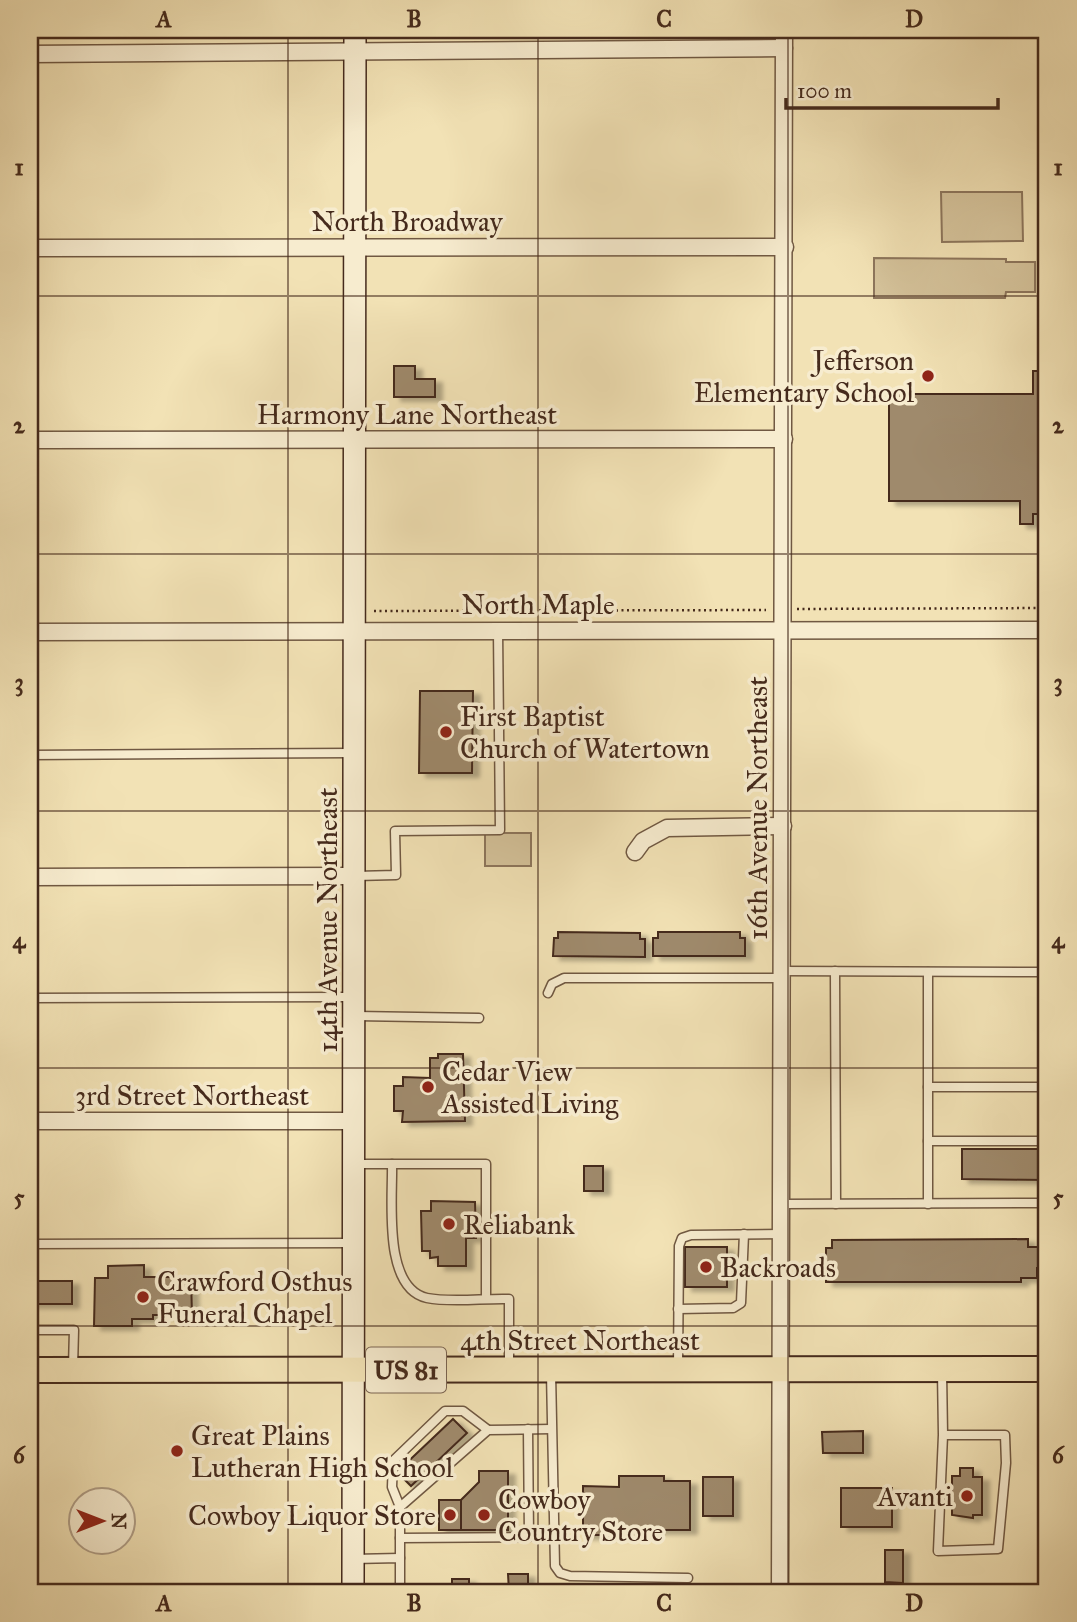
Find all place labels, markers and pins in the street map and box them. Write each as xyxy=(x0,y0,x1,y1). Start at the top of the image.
place label: Jefferson Elementary School xyxy=(694,343,914,410)
marker: Jefferson Elementary School xyxy=(920,368,936,384)
place label: First Baptist Church of Watertown xyxy=(460,699,710,766)
marker: First Baptist Church of Watertown xyxy=(438,724,454,740)
place label: Cedar View Assisted Living xyxy=(441,1054,619,1121)
marker: Cedar View Assisted Living xyxy=(420,1079,436,1095)
place label: Reliabank xyxy=(463,1207,575,1242)
marker: Reliabank xyxy=(441,1216,457,1232)
place label: Backroads xyxy=(720,1250,836,1285)
marker: Backroads xyxy=(698,1259,714,1275)
place label: Crawford Osthus Funeral Chapel xyxy=(157,1264,353,1331)
marker: Crawford Osthus Funeral Chapel xyxy=(135,1289,151,1305)
place label: Great Plains Lutheran High School xyxy=(191,1418,454,1485)
marker: Great Plains Lutheran High School xyxy=(169,1443,185,1459)
place label: Avanti xyxy=(876,1479,953,1514)
place label: Cowboy Country Store xyxy=(498,1482,663,1549)
marker: Avanti xyxy=(959,1488,975,1504)
place label: Cowboy Liquor Store xyxy=(188,1498,436,1533)
marker: Cowboy Liquor Store xyxy=(442,1507,458,1523)
marker: Cowboy Country Store xyxy=(476,1507,492,1523)

